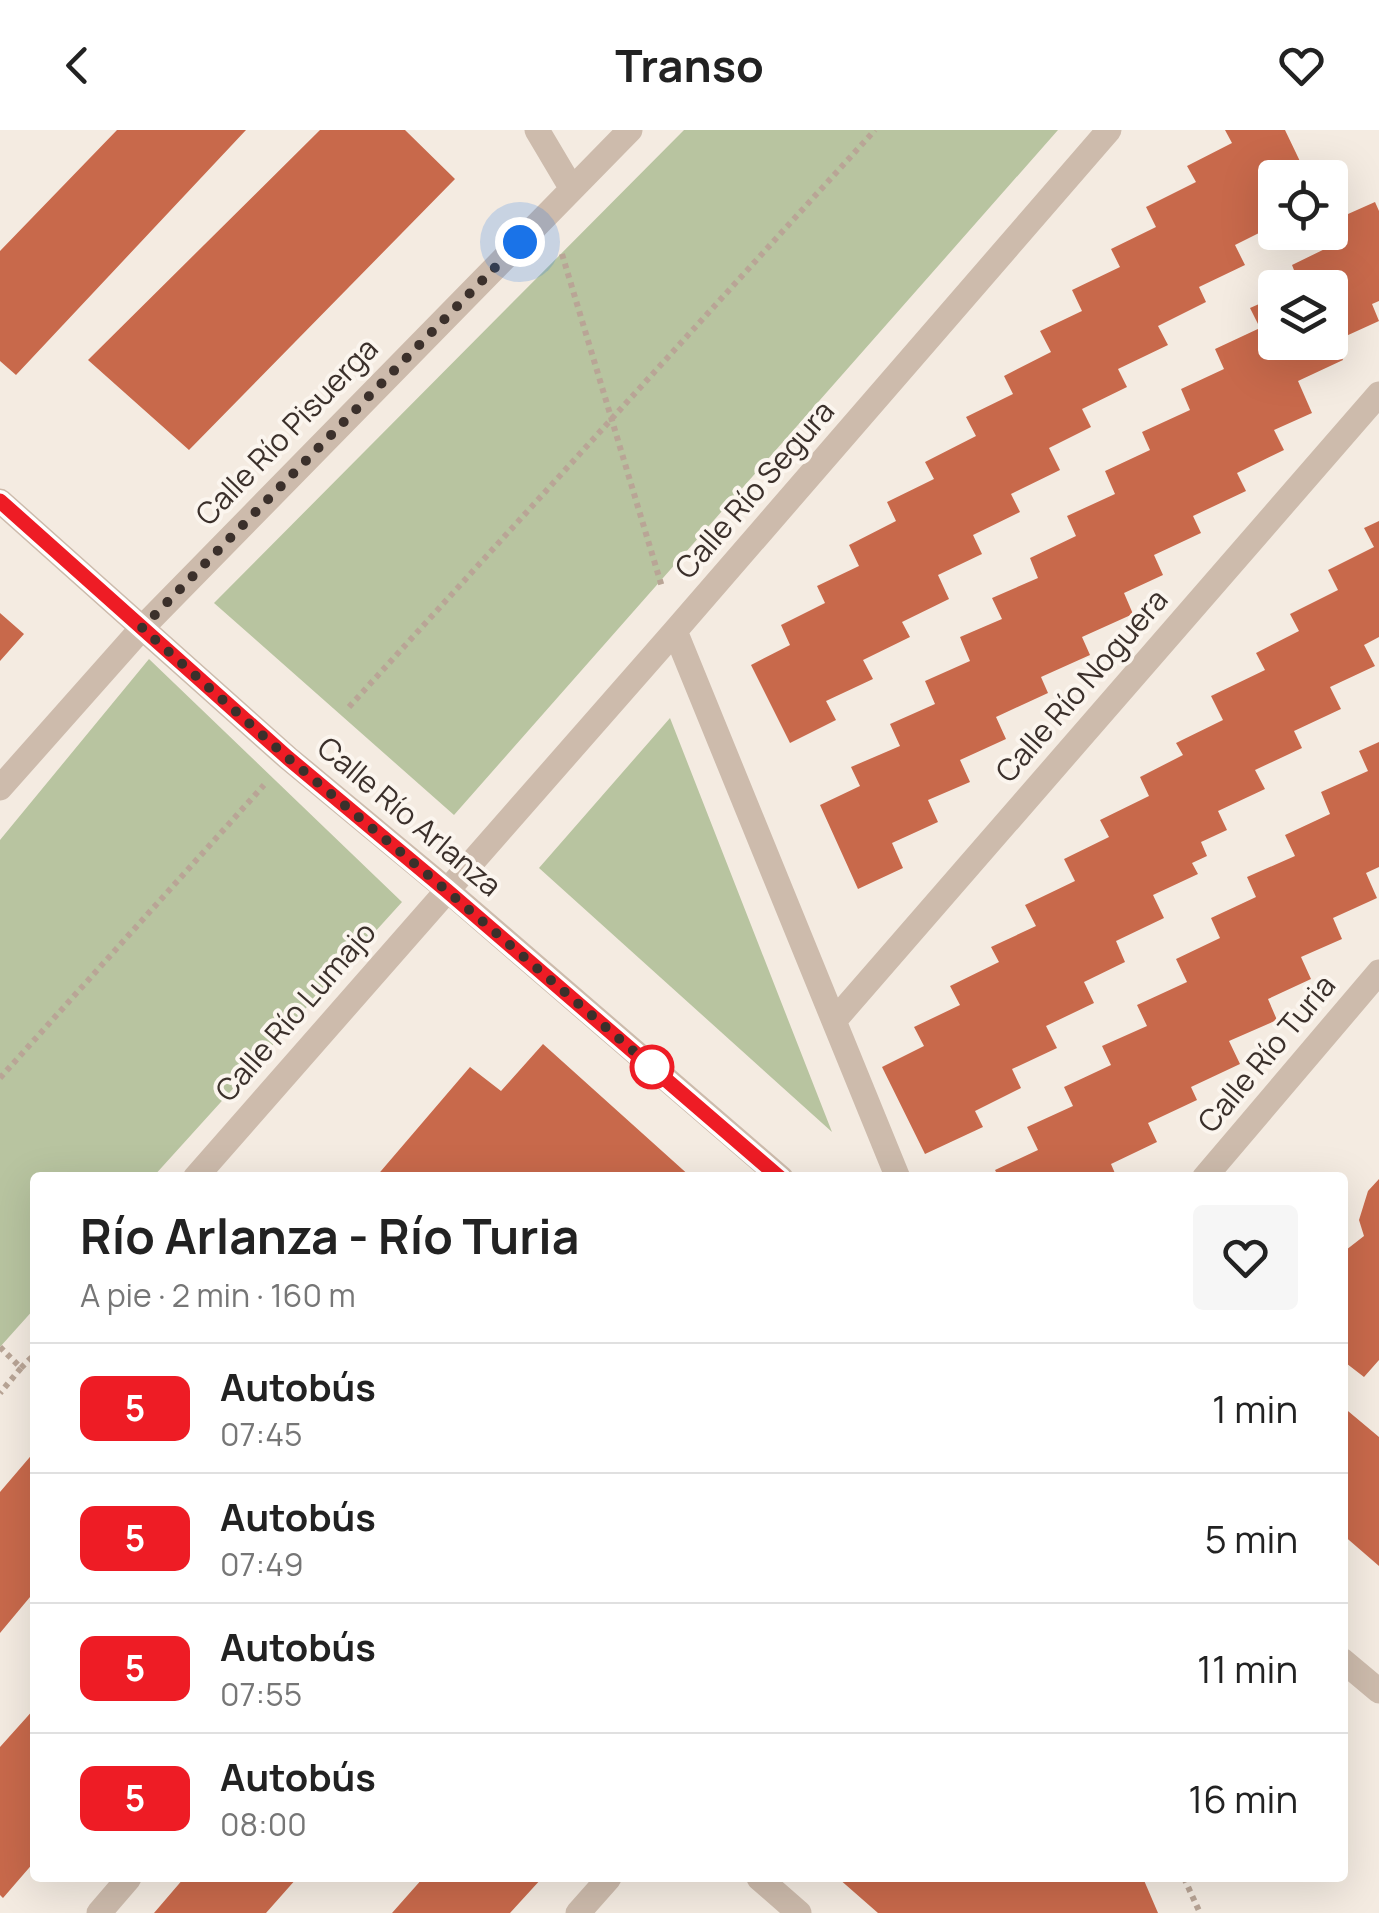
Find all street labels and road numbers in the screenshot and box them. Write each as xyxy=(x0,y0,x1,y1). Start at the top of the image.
street label: Calle Río Pisuerga xyxy=(186,328,386,534)
street label: Calle Río Segura xyxy=(665,391,843,587)
street label: Calle Río Noguera xyxy=(985,580,1176,790)
street label: Calle Río Arlanza xyxy=(309,727,511,905)
street label: Calle Río Lumajo xyxy=(205,912,384,1110)
street label: Calle Río Turia xyxy=(1188,966,1344,1141)

